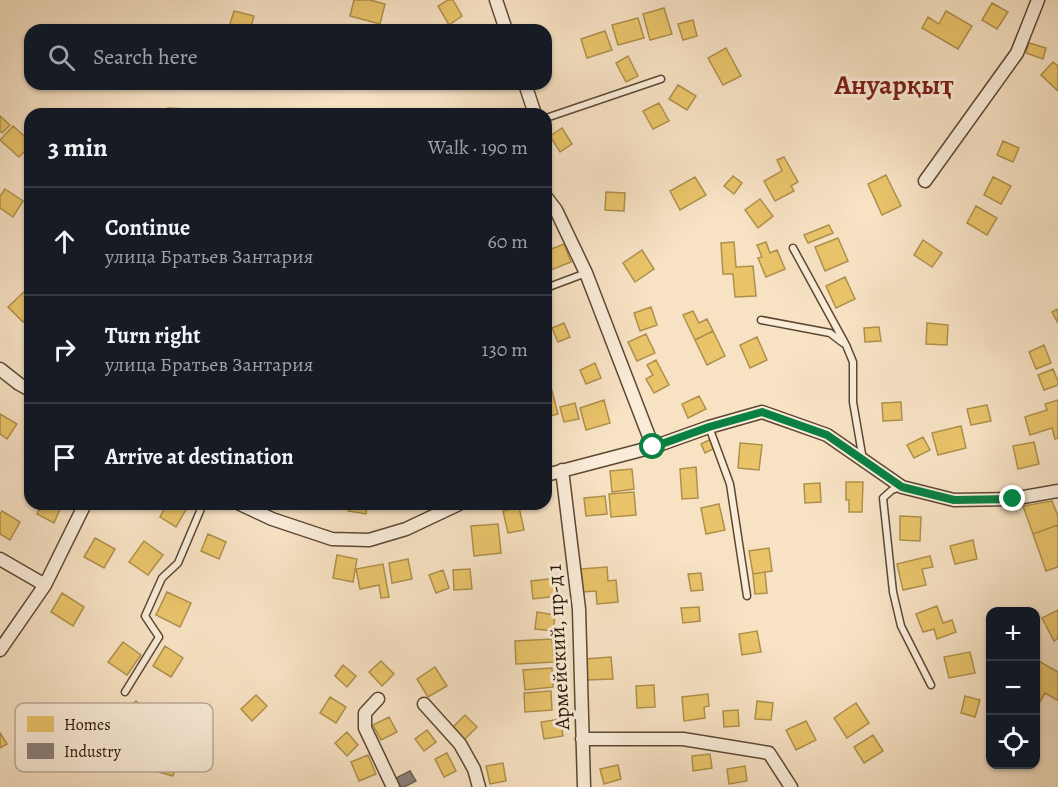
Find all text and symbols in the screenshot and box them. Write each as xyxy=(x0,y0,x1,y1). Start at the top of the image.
search box xyxy=(24,24,552,90)
icon: search xyxy=(45,41,78,74)
text: Search here xyxy=(93,42,198,72)
district label: Ануарқыҭ xyxy=(833,67,954,103)
text: 3 min xyxy=(48,130,108,165)
text: Walk · 190 m xyxy=(428,134,528,161)
text: Continue xyxy=(105,213,190,243)
icon: ahead xyxy=(48,225,81,258)
text: 60 m xyxy=(488,228,528,255)
text: улица Братьев Зантария xyxy=(105,243,313,270)
text: Turn right xyxy=(105,321,201,351)
icon: right xyxy=(48,333,81,366)
text: 130 m xyxy=(482,336,528,363)
text: улица Братьев Зантария xyxy=(105,351,313,378)
route start xyxy=(639,433,665,459)
icon: arrive xyxy=(48,441,81,474)
text: Arrive at destination xyxy=(105,442,294,472)
route end xyxy=(999,485,1025,511)
street label: Армейский, пр-д 1 xyxy=(540,563,576,732)
map controls xyxy=(986,607,1040,769)
button: + xyxy=(986,607,1040,661)
button: − xyxy=(986,661,1040,715)
legend xyxy=(15,703,213,772)
text: Homes xyxy=(64,714,111,736)
button: locate xyxy=(986,715,1040,769)
text: Industry xyxy=(64,741,122,763)

